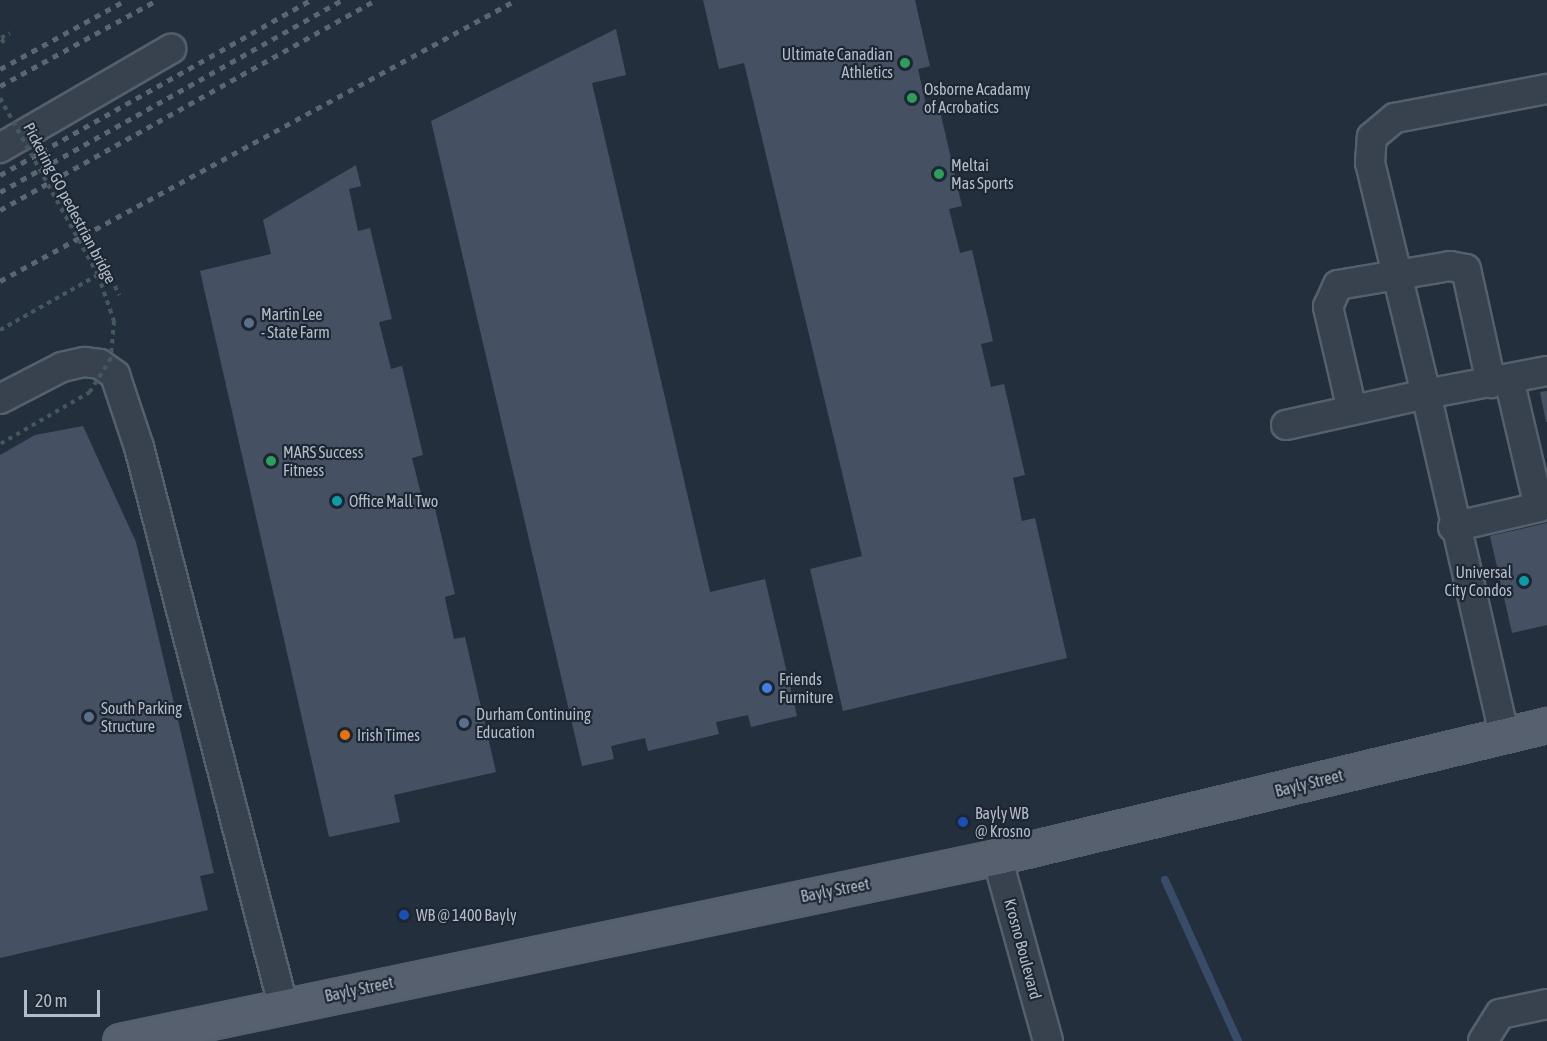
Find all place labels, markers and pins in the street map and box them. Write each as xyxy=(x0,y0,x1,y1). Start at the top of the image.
place label: Ultimate Canadian Athletics xyxy=(782,44,893,82)
marker: Ultimate Canadian Athletics xyxy=(898,56,912,70)
place label: Osborne Acadamy of Acrobatics xyxy=(924,79,1030,117)
marker: Osborne Acadamy of Acrobatics xyxy=(905,91,919,105)
place label: Meltai Mas Sports xyxy=(951,155,1014,193)
marker: Meltai Mas Sports xyxy=(932,167,946,181)
place label: Martin Lee - State Farm xyxy=(261,304,330,342)
marker: Martin Lee - State Farm xyxy=(242,316,256,330)
place label: MARS Success Fitness xyxy=(283,442,363,480)
marker: MARS Success Fitness xyxy=(264,454,278,468)
place label: Office Mall Two xyxy=(349,491,438,511)
marker: Office Mall Two xyxy=(330,494,344,508)
place label: Universal City Condos xyxy=(1444,562,1512,600)
marker: Universal City Condos xyxy=(1517,574,1531,588)
place label: Friends Furniture xyxy=(779,669,833,707)
marker: Friends Furniture xyxy=(760,681,774,695)
place label: South Parking Structure xyxy=(101,698,182,736)
place label: Durham Continuing Education xyxy=(476,704,591,742)
marker: South Parking Structure xyxy=(82,710,96,724)
marker: Durham Continuing Education xyxy=(457,716,471,730)
place label: Irish Times xyxy=(357,725,420,745)
marker: Irish Times xyxy=(338,728,352,742)
place label: Bayly WB @ Krosno xyxy=(975,803,1031,841)
marker: Bayly WB @ Krosno xyxy=(956,815,970,829)
place label: WB @ 1400 Bayly xyxy=(416,905,517,925)
marker: WB @ 1400 Bayly xyxy=(397,908,411,922)

